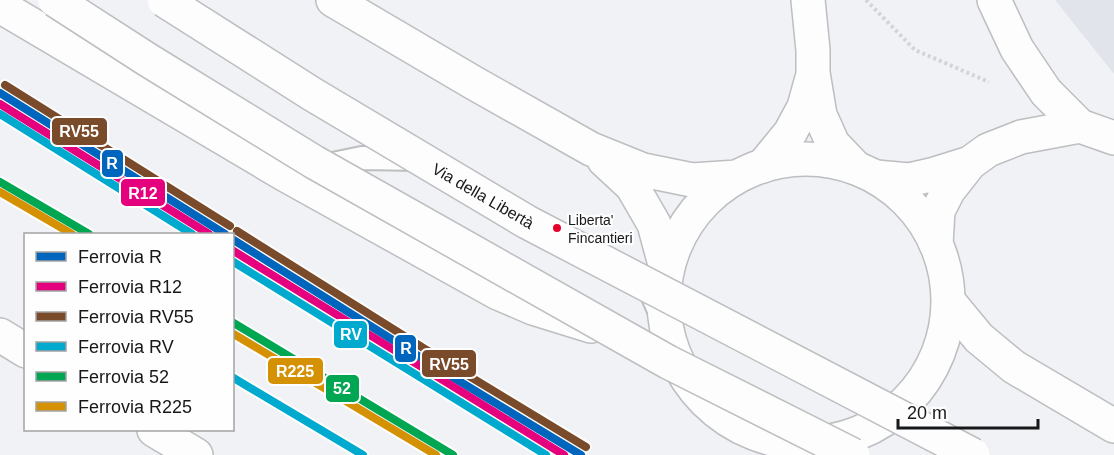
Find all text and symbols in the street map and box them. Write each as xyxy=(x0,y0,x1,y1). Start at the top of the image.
line badge: RV55 xyxy=(51,117,108,146)
text: RV55 xyxy=(59,123,99,140)
line badge: R xyxy=(101,149,124,178)
text: R xyxy=(106,155,118,172)
street label: Via della Libertà xyxy=(429,160,537,232)
line badge: R12 xyxy=(120,178,166,207)
text: R12 xyxy=(128,185,158,202)
place label: Liberta' Fincantieri xyxy=(568,212,633,246)
marker: Liberta' Fincantieri xyxy=(551,222,563,234)
legend xyxy=(24,233,234,431)
text: Ferrovia R xyxy=(78,247,162,267)
text: Ferrovia R12 xyxy=(78,277,182,297)
text: Ferrovia RV55 xyxy=(78,307,194,327)
line badge: RV xyxy=(333,320,368,349)
text: RV xyxy=(340,326,362,343)
line badge: R xyxy=(394,334,417,363)
text: Ferrovia RV xyxy=(78,337,174,357)
text: R xyxy=(400,340,412,357)
line badge: RV55 xyxy=(421,349,477,378)
text: RV55 xyxy=(429,356,469,373)
line badge: R225 xyxy=(267,357,324,385)
text: R225 xyxy=(276,363,314,380)
text: Ferrovia 52 xyxy=(78,367,169,387)
line badge: 52 xyxy=(325,374,360,403)
text: 52 xyxy=(333,380,351,397)
scale bar xyxy=(898,392,1038,430)
text: Ferrovia R225 xyxy=(78,397,192,417)
text: 20 m xyxy=(907,403,947,423)

